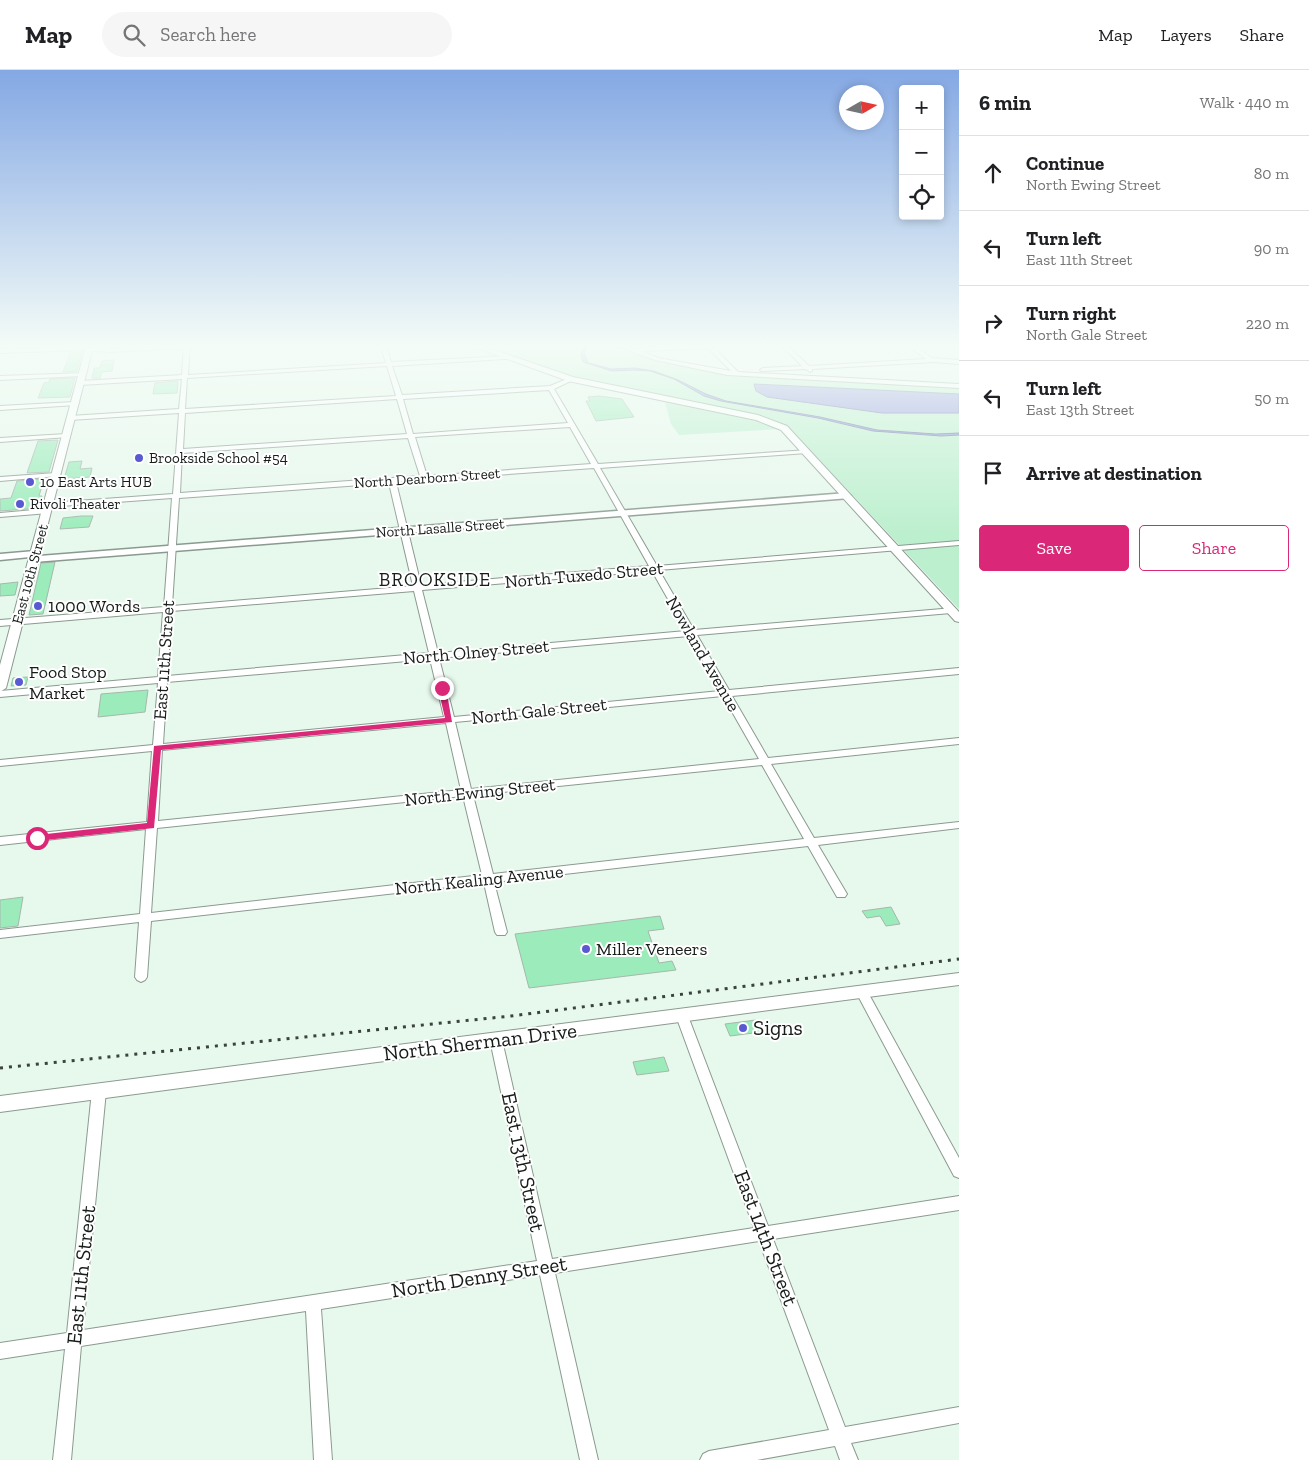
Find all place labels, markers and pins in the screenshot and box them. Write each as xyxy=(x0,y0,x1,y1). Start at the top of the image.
place label: Brookside School #54 xyxy=(149,449,288,467)
marker: Brookside School #54 xyxy=(133,452,145,464)
place label: 10 East Arts HUB xyxy=(40,473,152,491)
marker: 10 East Arts HUB xyxy=(24,476,36,488)
place label: Rivoli Theater xyxy=(30,495,121,513)
marker: Rivoli Theater xyxy=(14,498,26,510)
place label: 1000 Words xyxy=(48,595,140,617)
marker: 1000 Words xyxy=(32,600,44,612)
place label: Food Stop Market xyxy=(29,661,107,704)
marker: Food Stop Market xyxy=(13,676,25,688)
place label: Miller Veneers xyxy=(596,938,707,960)
marker: Miller Veneers xyxy=(580,943,592,955)
place label: Signs xyxy=(753,1015,803,1040)
marker: Signs xyxy=(737,1022,749,1034)

